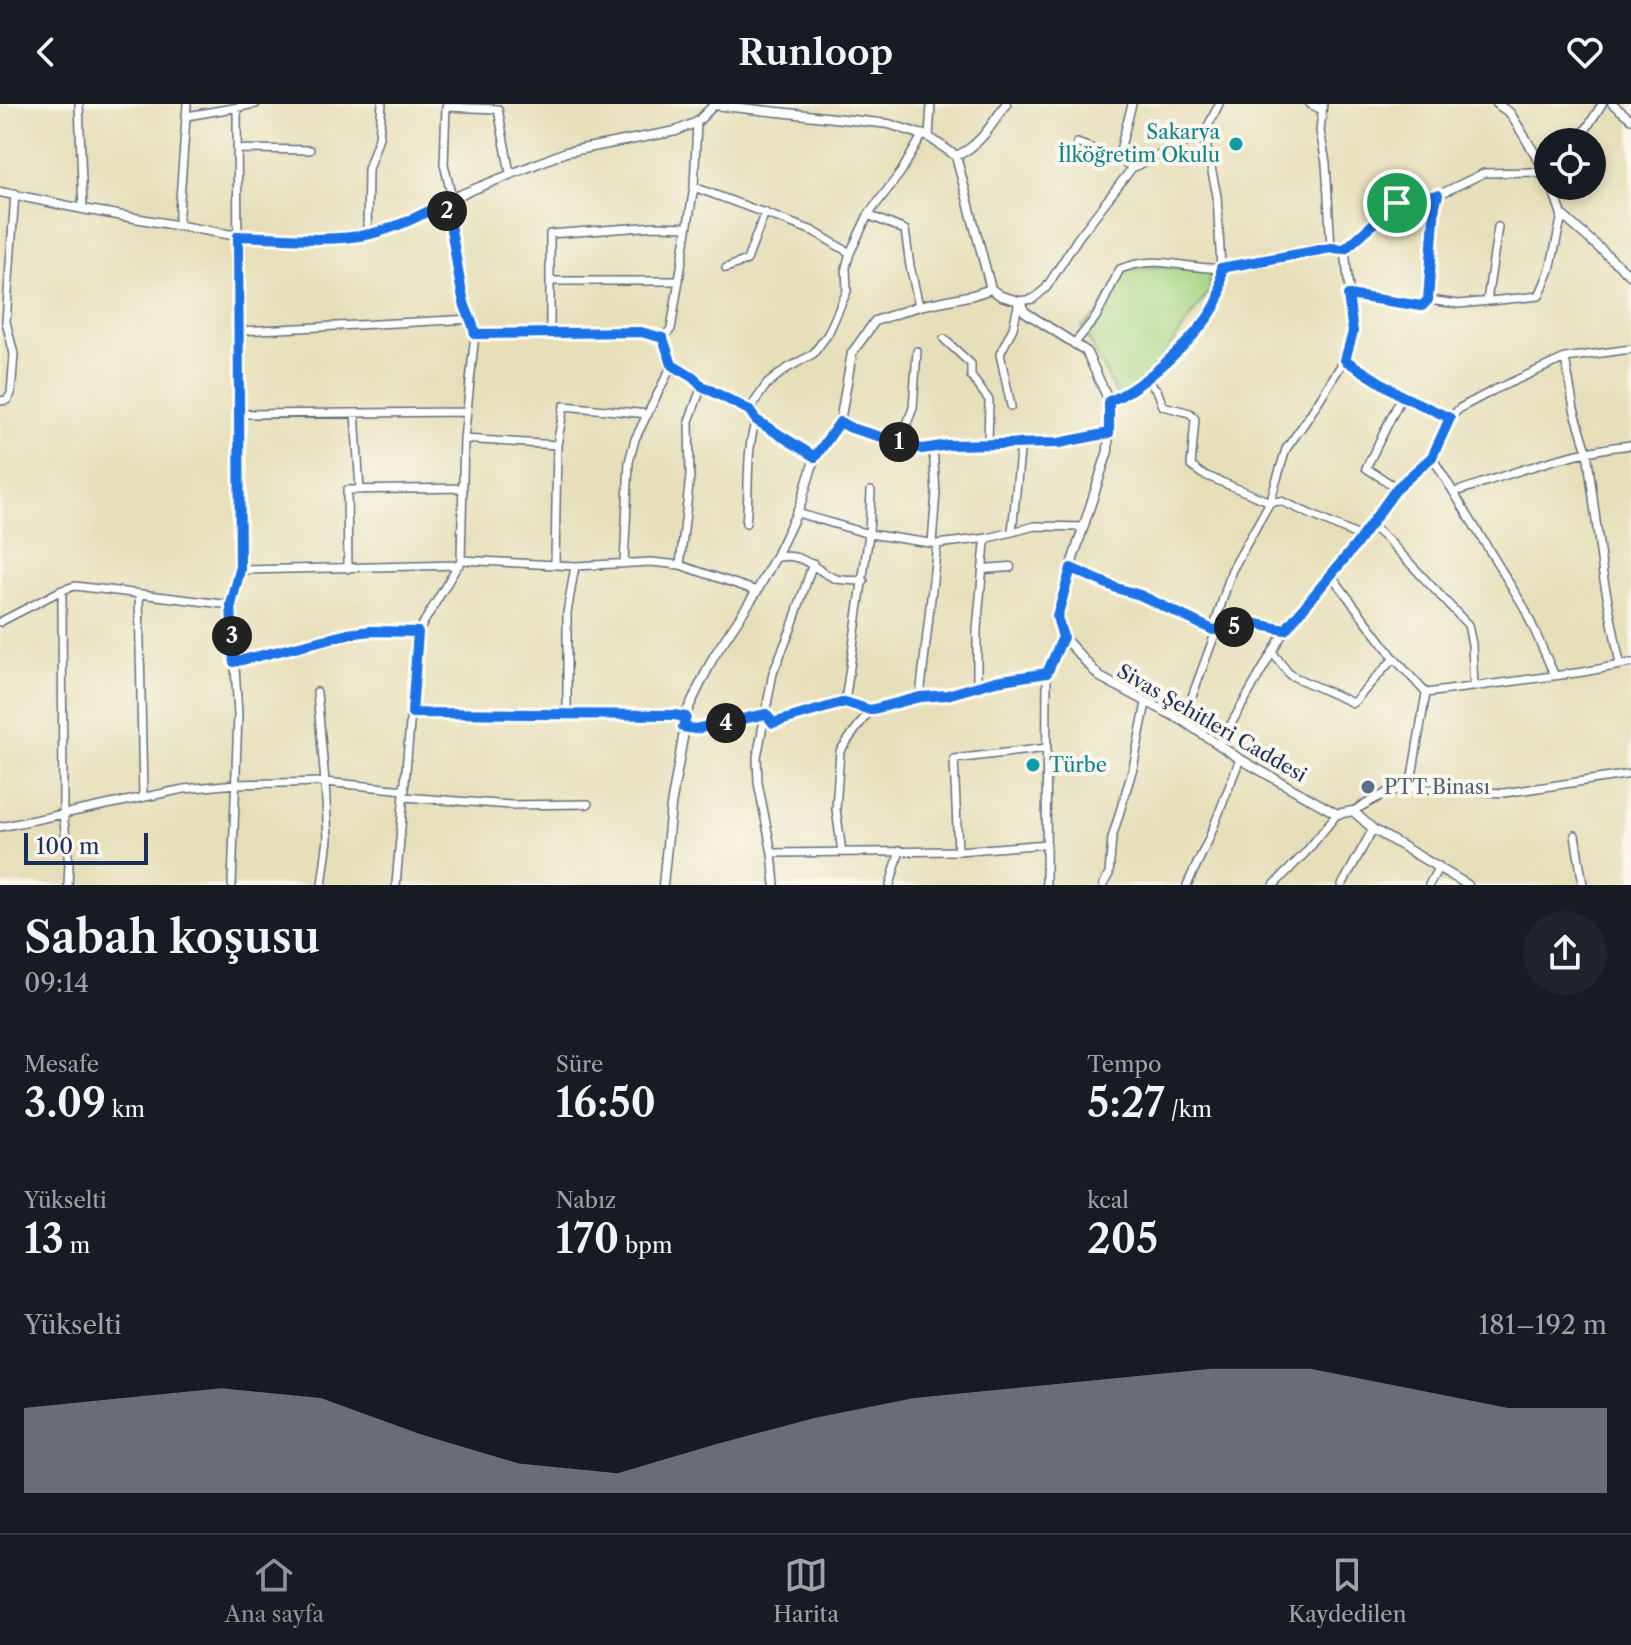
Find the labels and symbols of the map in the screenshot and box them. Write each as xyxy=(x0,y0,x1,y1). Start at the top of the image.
place label: Sakarya İlköğretim Okulu xyxy=(1058,120,1220,167)
marker: Sakarya İlköğretim Okulu xyxy=(1227,135,1245,153)
pin xyxy=(1363,169,1431,237)
pin: 2 xyxy=(427,191,467,231)
pin: 1 xyxy=(879,422,919,462)
pin: 5 xyxy=(1214,607,1254,647)
pin: 3 xyxy=(212,616,252,656)
street label: Sivas Şehitleri Caddesi xyxy=(1113,659,1311,787)
pin: 4 xyxy=(706,703,746,743)
place label: Türbe xyxy=(1049,753,1107,777)
marker: Türbe xyxy=(1024,756,1042,774)
place label: PTT Binası xyxy=(1384,775,1490,799)
marker: PTT Binası xyxy=(1359,778,1377,796)
scale bar xyxy=(24,829,148,865)

